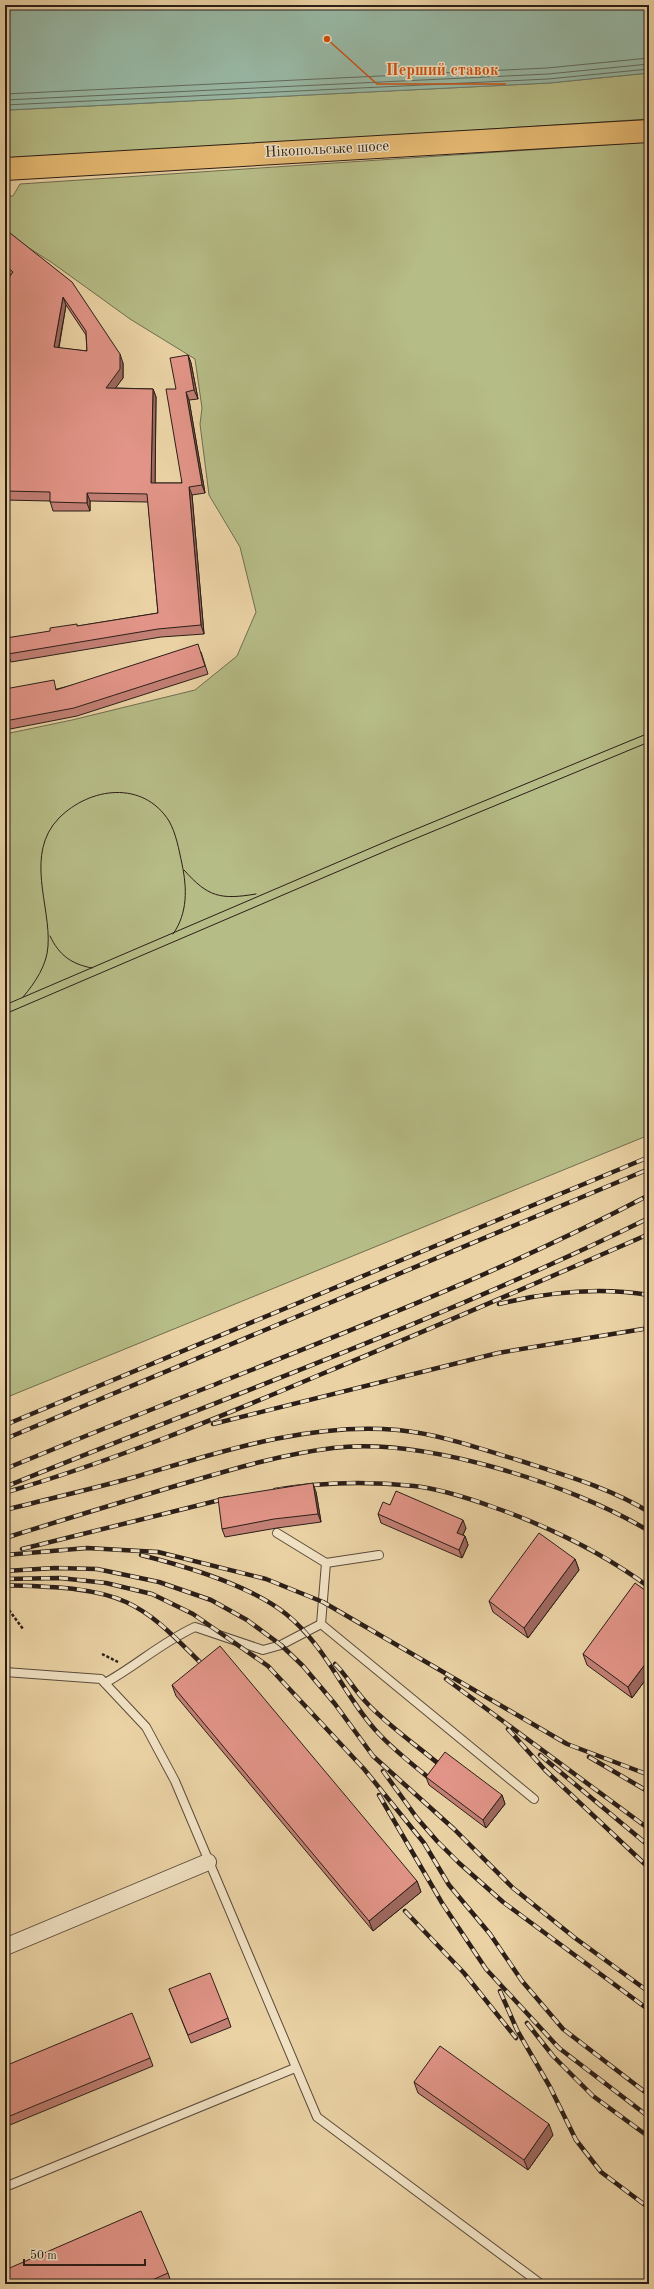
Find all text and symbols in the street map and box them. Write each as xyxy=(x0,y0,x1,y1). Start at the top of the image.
callout: Перший ставок xyxy=(377,56,506,84)
text: Перший ставок xyxy=(386,63,499,79)
street label: Нікопольське шосе xyxy=(264,139,390,161)
scale bar xyxy=(24,2241,145,2267)
text: 50 m xyxy=(30,2249,57,2262)

